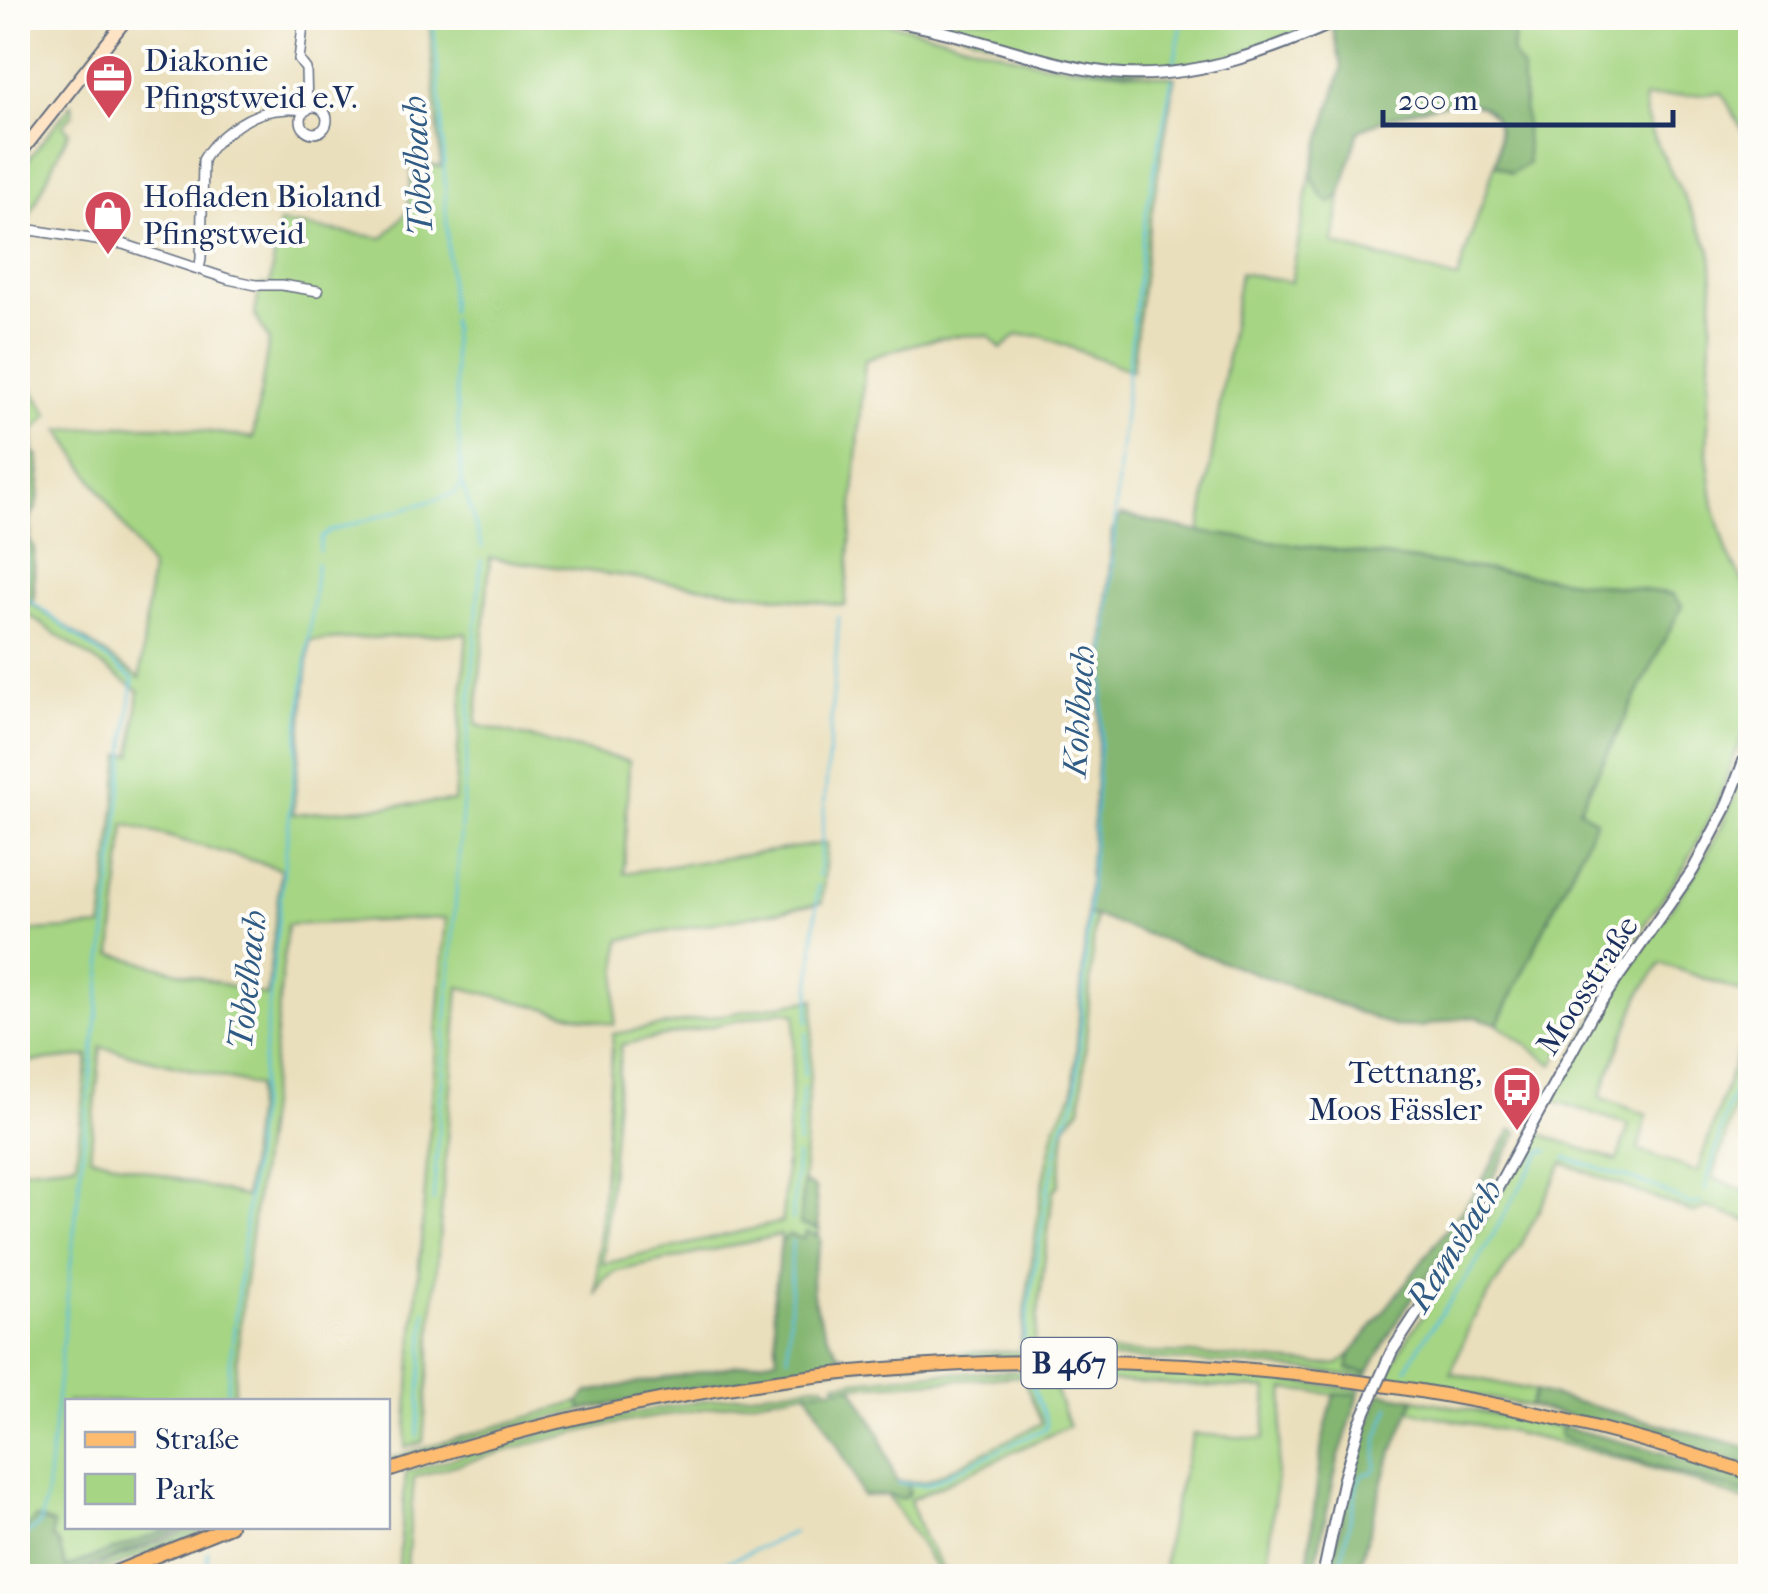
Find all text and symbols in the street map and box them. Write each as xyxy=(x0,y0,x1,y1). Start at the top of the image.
place label: Diakonie Pfingstweid e.V. xyxy=(144,42,357,116)
office icon: Diakonie Pfingstweid e.V. xyxy=(83,52,135,120)
scale bar xyxy=(1383,65,1673,127)
text: 200 m xyxy=(1398,83,1478,118)
water label: Tobelbach xyxy=(393,95,442,237)
place label: Hofladen Bioland Pfingstweid xyxy=(143,178,382,252)
shop icon: Hofladen Bioland Pfingstweid xyxy=(82,188,134,256)
water label: Kohlbach xyxy=(1053,644,1104,781)
water label: Tobelbach xyxy=(220,908,275,1052)
street label: Moosstraße xyxy=(1529,909,1646,1062)
place label: Tettnang, Moos Fässler xyxy=(1308,1054,1482,1128)
bus stop icon: Tettnang, Moos Fässler xyxy=(1491,1064,1543,1132)
water label: Ramsbach xyxy=(1397,1172,1511,1320)
road number: B 467 xyxy=(1022,1338,1116,1388)
legend xyxy=(65,1399,390,1529)
text: Straße xyxy=(155,1422,239,1457)
text: Park xyxy=(155,1472,215,1507)

